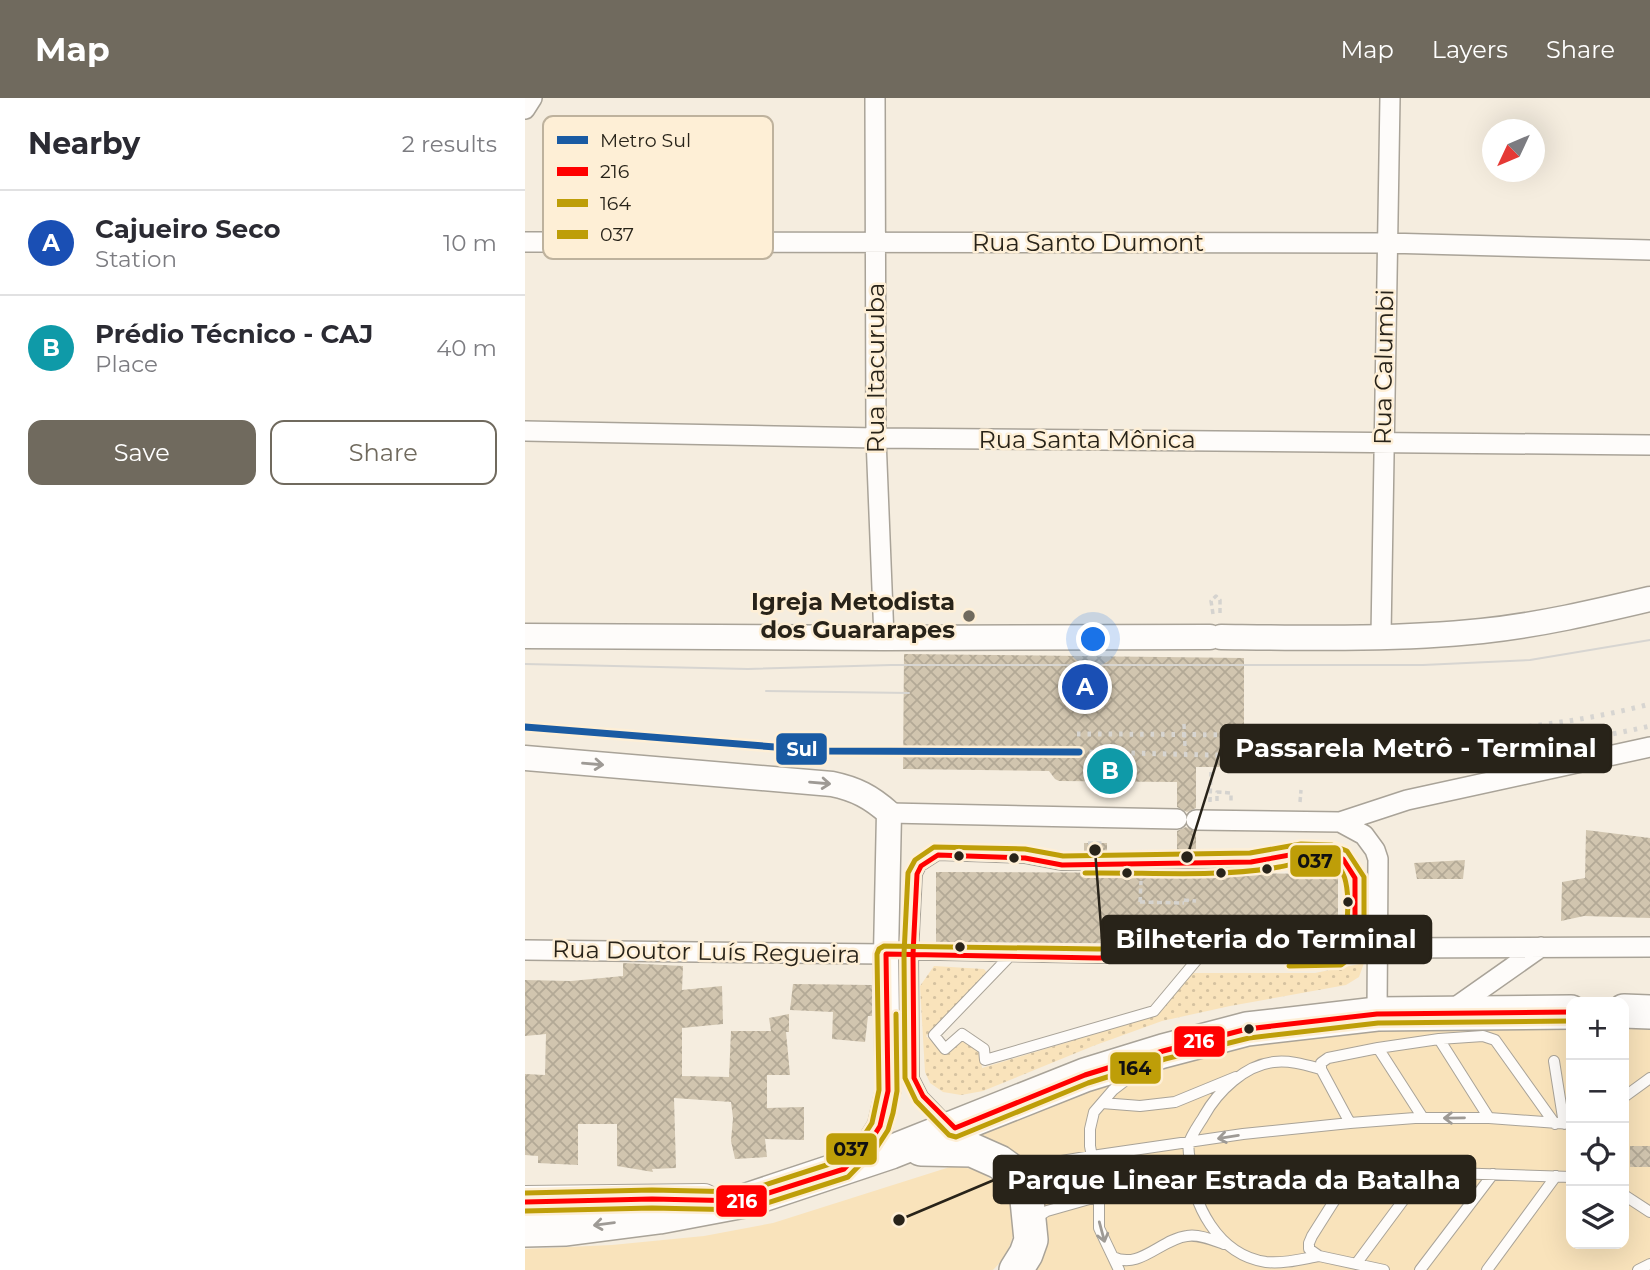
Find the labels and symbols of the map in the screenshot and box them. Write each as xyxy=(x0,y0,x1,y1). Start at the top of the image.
legend xyxy=(543,116,773,259)
north arrow xyxy=(1482,119,1545,182)
text: Metro Sul xyxy=(600,129,691,152)
text: 216 xyxy=(600,160,629,183)
text: 164 xyxy=(600,192,631,215)
text: 037 xyxy=(600,223,634,246)
street label: Rua Santo Dumont xyxy=(972,228,1204,257)
street label: Rua Itacuruba xyxy=(861,283,890,453)
street label: Rua Calumbi xyxy=(1368,289,1399,445)
street label: Rua Santa Mônica xyxy=(978,425,1196,454)
place label: Igreja Metodista dos Guararapes xyxy=(751,587,955,644)
marker: Igreja Metodista dos Guararapes xyxy=(961,608,977,624)
your location xyxy=(1076,622,1110,656)
pin: A xyxy=(1062,661,1108,713)
callout: Passarela Metrô - Terminal xyxy=(1221,725,1611,772)
line badge: Sul xyxy=(775,732,828,766)
text: Passarela Metrô - Terminal xyxy=(1235,732,1597,764)
text: Sul xyxy=(787,738,817,761)
pin: B xyxy=(1087,745,1133,797)
one-way arrow xyxy=(581,758,604,771)
one-way arrow xyxy=(808,777,830,790)
line badge: 037 xyxy=(1289,844,1342,878)
unlabelled marker xyxy=(952,849,966,863)
text: 037 xyxy=(1297,850,1333,873)
unlabelled marker xyxy=(1007,851,1021,865)
unlabelled marker xyxy=(1260,862,1274,876)
unlabelled marker xyxy=(1120,866,1134,880)
unlabelled marker xyxy=(1214,866,1228,880)
unlabelled marker xyxy=(1341,895,1355,909)
callout: Bilheteria do Terminal xyxy=(1102,916,1431,963)
text: Bilheteria do Terminal xyxy=(1115,923,1417,955)
street label: Rua Doutor Luís Regueira xyxy=(552,934,860,969)
unlabelled marker xyxy=(953,940,967,954)
unlabelled marker xyxy=(1242,1022,1256,1036)
line badge: 216 xyxy=(1173,1025,1226,1058)
text: 216 xyxy=(1184,1030,1214,1053)
line badge: 164 xyxy=(1109,1051,1162,1085)
text: 164 xyxy=(1119,1057,1151,1080)
one-way arrow xyxy=(1443,1111,1466,1125)
one-way arrow xyxy=(1217,1130,1240,1143)
line badge: 037 xyxy=(825,1132,878,1166)
text: 037 xyxy=(833,1138,869,1161)
callout: Parque Linear Estrada da Batalha xyxy=(994,1156,1475,1203)
text: Parque Linear Estrada da Batalha xyxy=(1007,1164,1461,1196)
line badge: 216 xyxy=(715,1184,768,1218)
text: 216 xyxy=(727,1190,757,1213)
one-way arrow xyxy=(593,1218,616,1231)
one-way arrow xyxy=(1096,1220,1109,1243)

